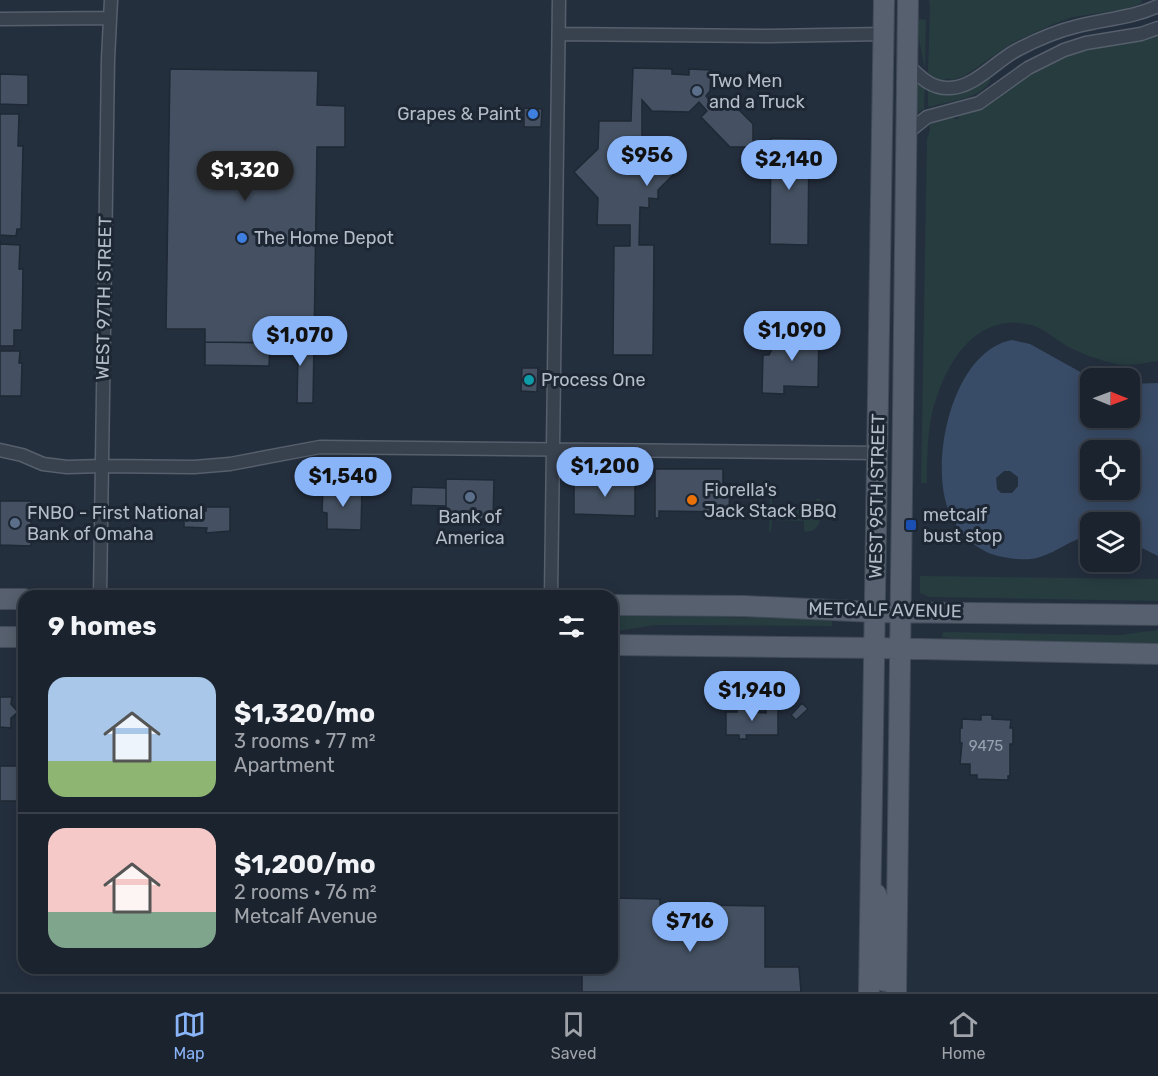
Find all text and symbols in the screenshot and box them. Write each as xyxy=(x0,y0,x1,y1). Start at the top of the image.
place label: Two Men and a Truck xyxy=(709,70,805,113)
marker: Two Men and a Truck xyxy=(690,84,704,98)
place label: Grapes & Paint xyxy=(397,103,521,125)
marker: Grapes & Paint xyxy=(526,107,540,121)
pin: $956 xyxy=(611,136,683,187)
pin: $2,140 xyxy=(740,140,838,191)
text: $956 xyxy=(621,143,673,167)
text: $2,140 xyxy=(755,147,823,171)
pin: $1,320 xyxy=(196,151,294,202)
text: $1,320 xyxy=(211,158,279,182)
street label: WEST 97TH STREET xyxy=(92,216,116,380)
place label: The Home Depot xyxy=(254,227,394,249)
marker: The Home Depot xyxy=(235,231,249,245)
pin: $1,090 xyxy=(743,311,841,362)
pin: $1,070 xyxy=(251,316,349,367)
text: $1,090 xyxy=(758,318,826,342)
text: $1,070 xyxy=(266,323,334,347)
north arrow xyxy=(1080,368,1140,428)
map controls xyxy=(1080,368,1140,572)
place label: Process One xyxy=(541,369,646,391)
marker: Process One xyxy=(522,373,536,387)
street label: WEST 95TH STREET xyxy=(865,413,889,579)
button: locate xyxy=(1080,440,1140,500)
pin: $1,200 xyxy=(556,447,654,498)
text: $1,200 xyxy=(570,454,640,478)
pin: $1,540 xyxy=(294,457,392,508)
text: $1,540 xyxy=(308,464,378,488)
place label: Fiorella's Jack Stack BBQ xyxy=(704,479,837,522)
marker: Bank of America xyxy=(463,490,477,504)
marker: Fiorella's Jack Stack BBQ xyxy=(685,493,699,507)
place label: FNBO - First National Bank of Omaha xyxy=(27,502,203,545)
place label: metcalf bust stop xyxy=(923,504,1002,547)
place label: Bank of America xyxy=(435,506,505,549)
button: layers xyxy=(1080,512,1140,572)
marker: FNBO - First National Bank of Omaha xyxy=(8,516,22,530)
marker: metcalf bust stop xyxy=(904,518,918,532)
street label: METCALF AVENUE xyxy=(808,598,962,622)
icon: filters xyxy=(555,610,588,643)
text: 9 homes xyxy=(48,611,157,642)
pin: $1,940 xyxy=(703,671,801,722)
text: $1,940 xyxy=(718,678,786,702)
text: $1,320/mo xyxy=(234,698,375,729)
icon: home xyxy=(96,701,168,773)
text: 3 rooms · 77 m² xyxy=(234,729,376,753)
house number: 9475 xyxy=(969,737,1003,755)
text: Apartment xyxy=(234,753,335,777)
text: $1,200/mo xyxy=(234,849,376,880)
icon: home xyxy=(96,852,168,924)
text: 2 rooms · 76 m² xyxy=(234,880,377,904)
pin: $716 xyxy=(654,902,726,953)
text: Metcalf Avenue xyxy=(234,904,377,928)
text: $716 xyxy=(666,909,714,933)
tab: Map xyxy=(173,1008,206,1063)
tab: Saved xyxy=(551,1008,596,1063)
tab: Home xyxy=(942,1008,985,1063)

